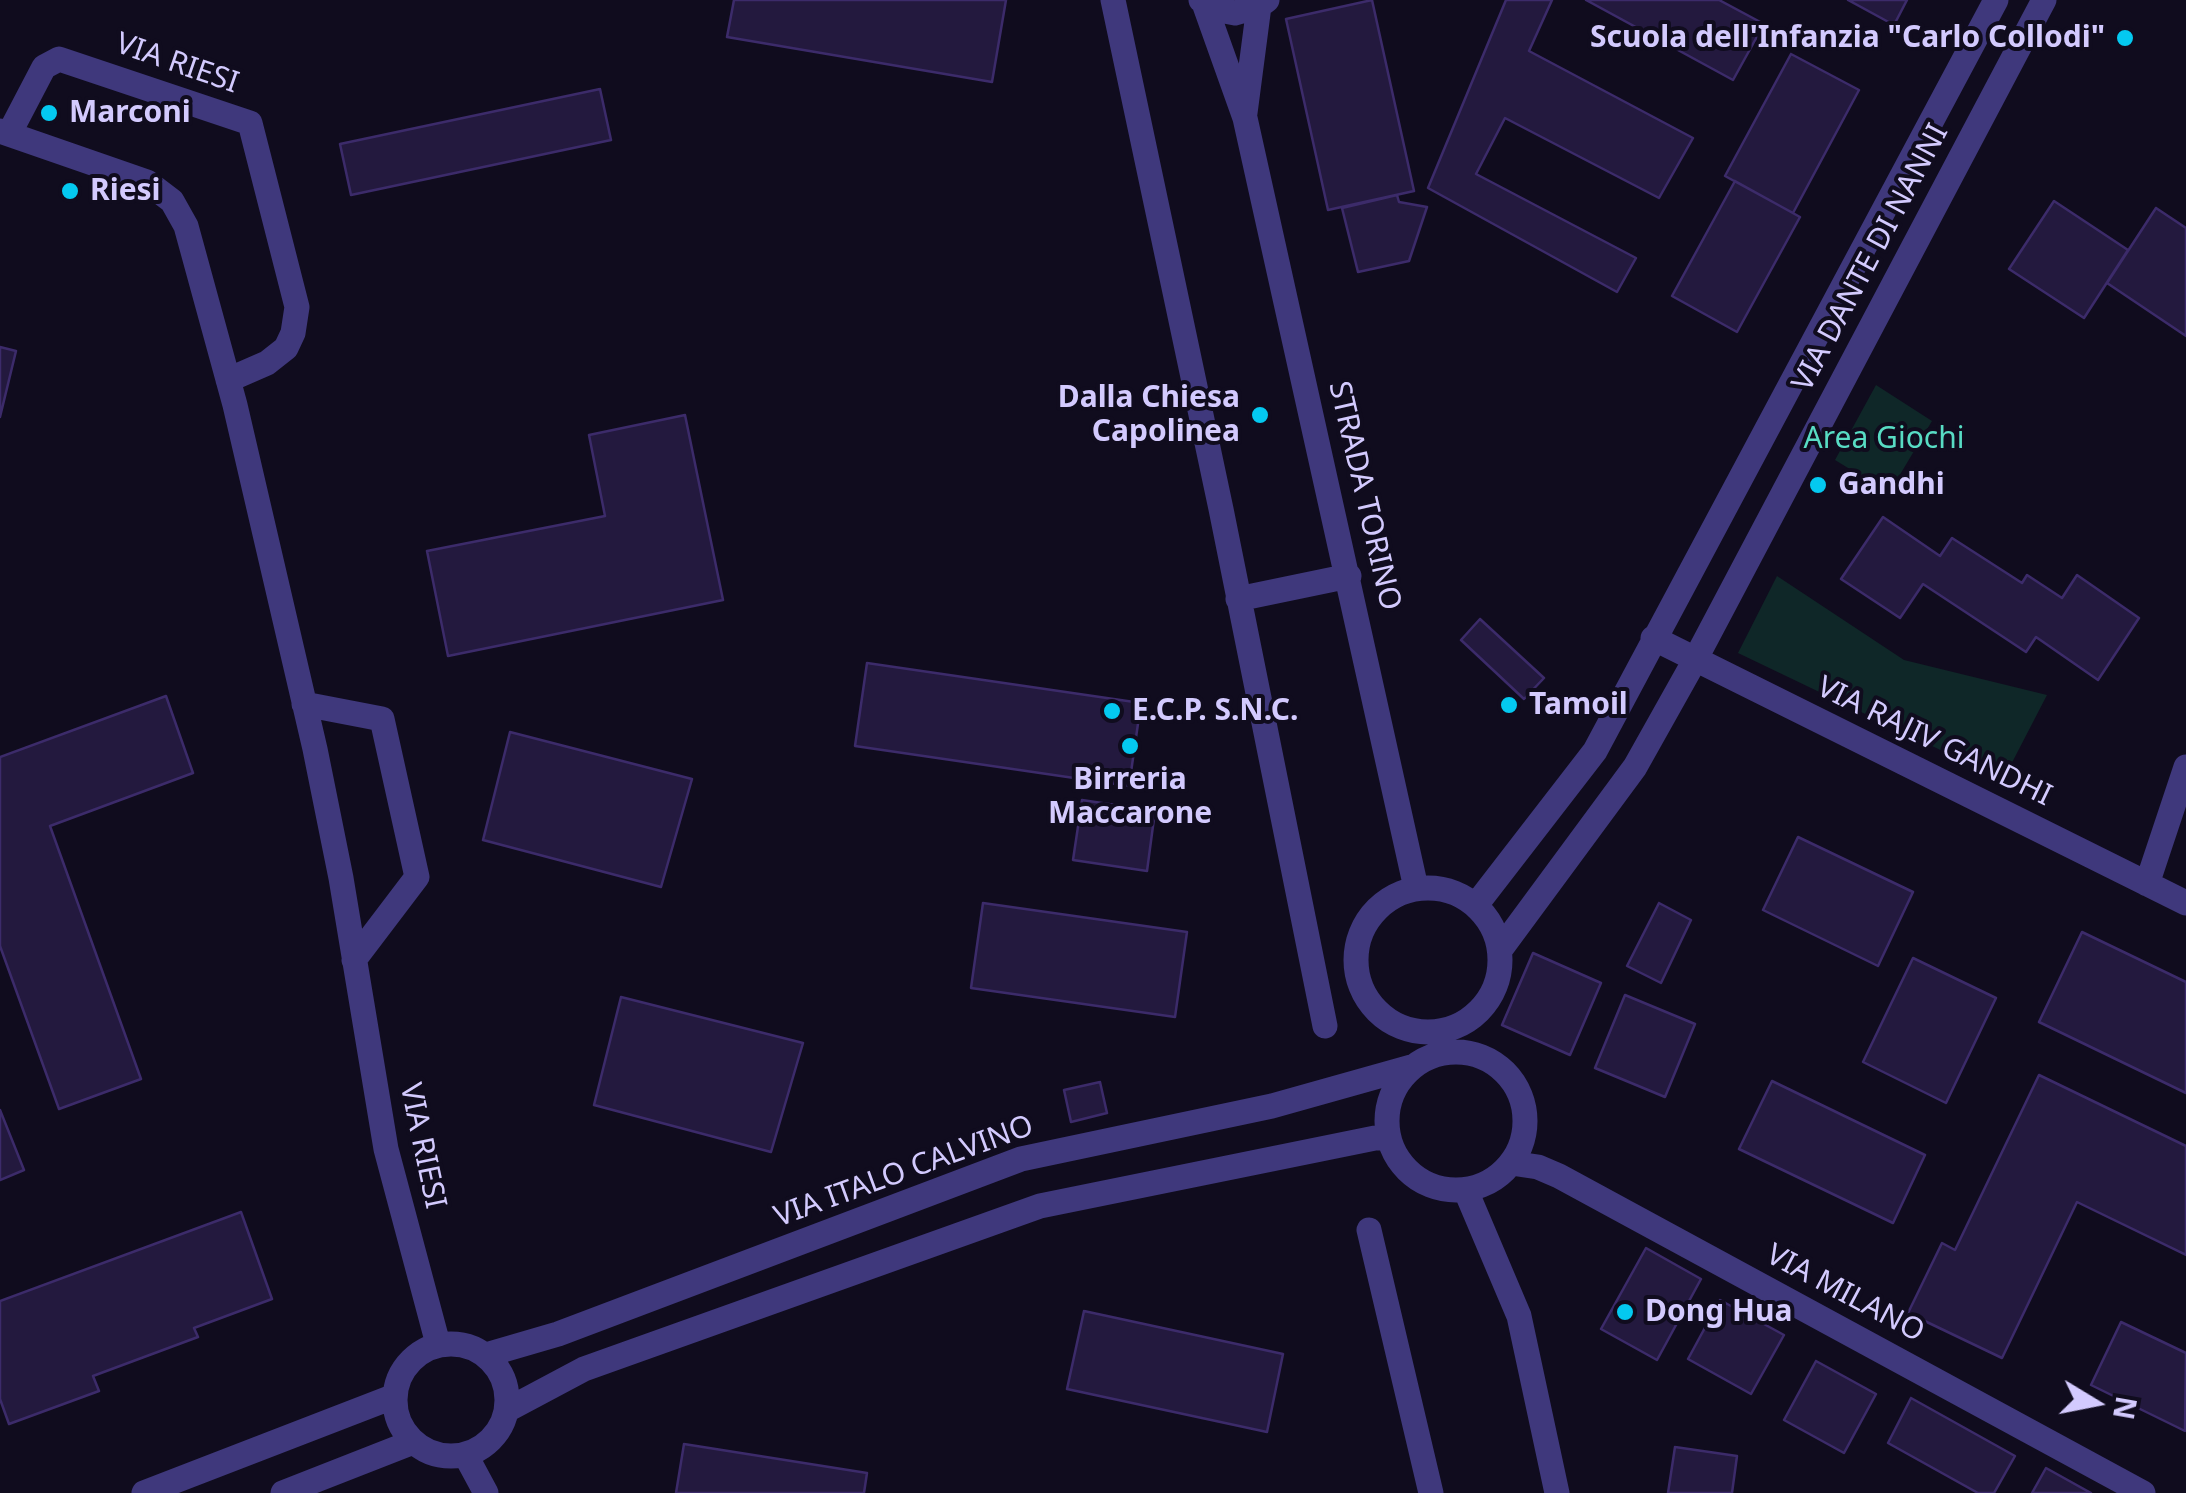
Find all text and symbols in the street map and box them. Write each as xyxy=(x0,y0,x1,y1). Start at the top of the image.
place label: Scuola dell'Infanzia "Carlo Collodi" xyxy=(1590,20,2105,56)
street label: VIA RIESI xyxy=(111,26,243,102)
marker: Scuola dell'Infanzia "Carlo Collodi" xyxy=(2114,27,2136,49)
place label: Marconi xyxy=(69,95,191,131)
marker: Marconi xyxy=(38,102,60,124)
street label: VIA DANTE DI NANNI xyxy=(1785,118,1957,398)
place label: Riesi xyxy=(90,173,161,209)
marker: Riesi xyxy=(59,180,81,202)
street label: STRADA TORINO xyxy=(1320,378,1408,614)
place label: Dalla Chiesa Capolinea xyxy=(1058,380,1240,450)
marker: Dalla Chiesa Capolinea xyxy=(1249,404,1271,426)
park label: Area Giochi xyxy=(1804,421,1964,457)
place label: Gandhi xyxy=(1838,467,1945,503)
marker: Gandhi xyxy=(1807,474,1829,496)
street label: VIA RAJIV GANDHI xyxy=(1811,670,2057,814)
place label: Tamoil xyxy=(1529,687,1628,723)
place label: E.C.P. S.N.C. xyxy=(1132,693,1298,729)
marker: Tamoil xyxy=(1498,694,1520,716)
marker: E.C.P. S.N.C. xyxy=(1101,700,1123,722)
marker: Birreria Maccarone xyxy=(1119,735,1141,757)
place label: Birreria Maccarone xyxy=(1048,762,1212,832)
street label: VIA RIESI xyxy=(391,1080,453,1212)
street label: VIA ITALO CALVINO xyxy=(770,1108,1038,1236)
street label: VIA MILANO xyxy=(1760,1237,1930,1351)
place label: Dong Hua xyxy=(1645,1294,1792,1330)
marker: Dong Hua xyxy=(1614,1301,1636,1323)
north arrow xyxy=(2046,1353,2146,1453)
text: N xyxy=(2105,1394,2146,1423)

